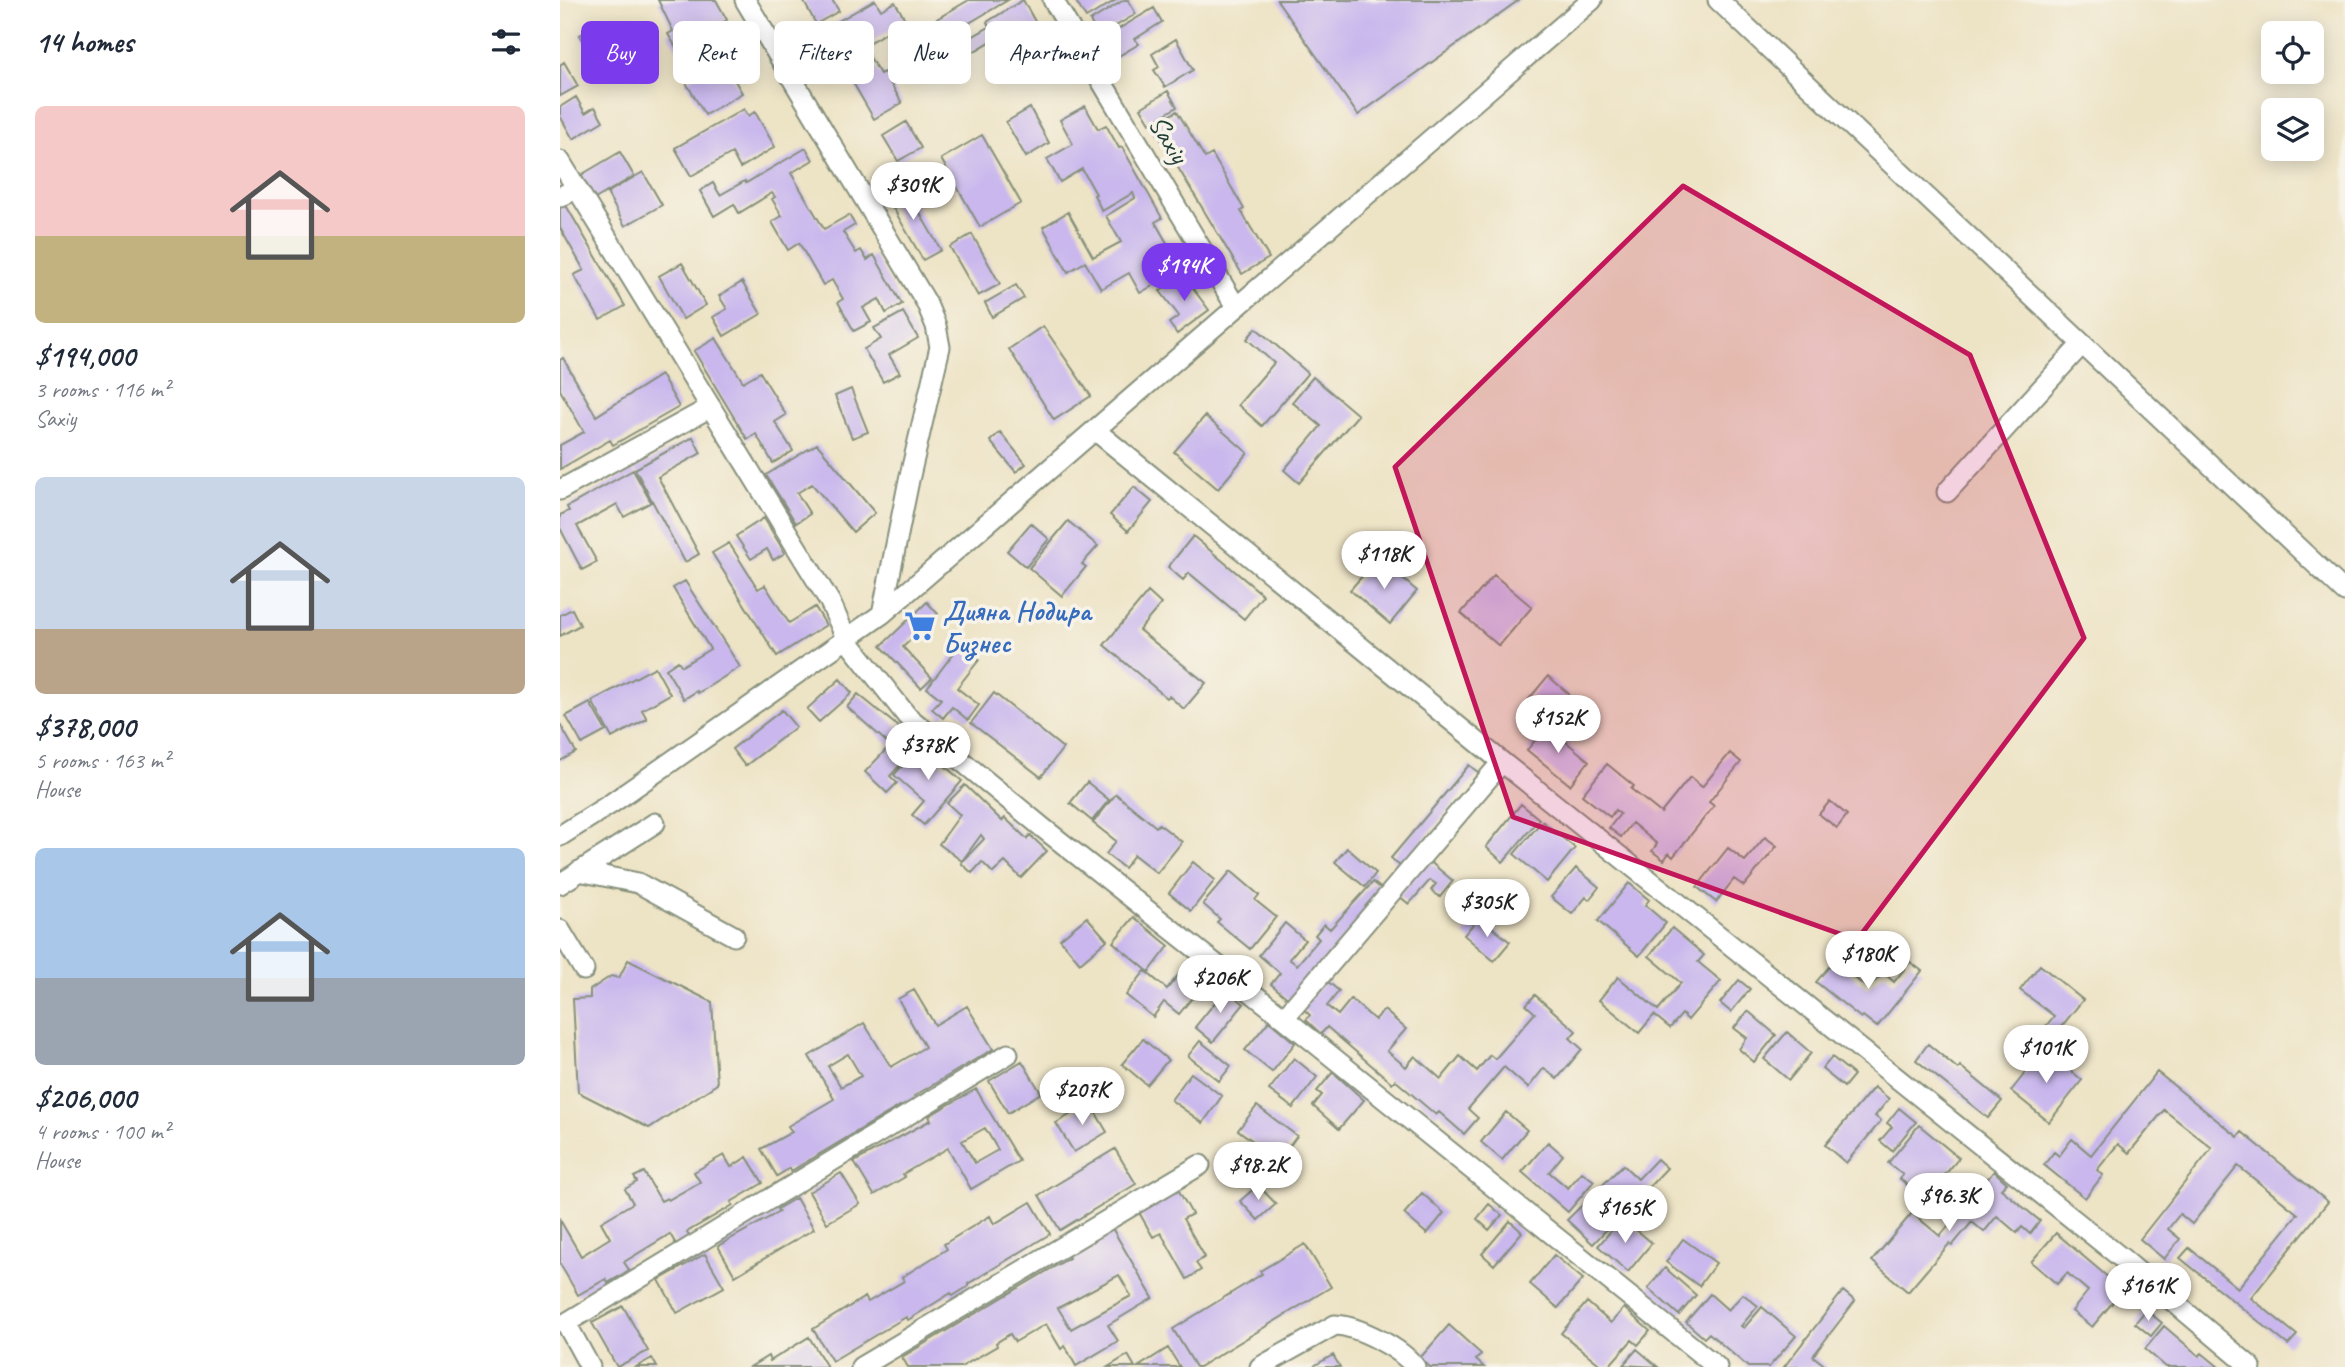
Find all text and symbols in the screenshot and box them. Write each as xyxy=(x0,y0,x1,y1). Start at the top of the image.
chip: Buy xyxy=(581,21,659,84)
chip: Rent xyxy=(673,21,760,84)
chip: Filters xyxy=(774,21,874,84)
chip: New xyxy=(888,21,971,84)
chip: Apartment xyxy=(985,21,1121,84)
map controls xyxy=(2261,21,2324,161)
button: locate xyxy=(2261,21,2324,84)
text: 14 homes xyxy=(35,23,133,61)
icon: filters xyxy=(487,23,525,61)
button: layers xyxy=(2261,98,2324,161)
street label: Saxiy xyxy=(1141,109,1198,172)
icon: home xyxy=(217,152,343,278)
pin: $309K xyxy=(864,162,962,222)
text: $309K xyxy=(887,170,939,199)
pin: $194K xyxy=(1135,244,1233,303)
text: $194K xyxy=(1158,251,1210,280)
text: $194,000 xyxy=(35,337,135,375)
text: 3 rooms · 116 m² xyxy=(35,375,170,404)
text: Saxiy xyxy=(35,404,76,433)
icon: home xyxy=(217,523,343,649)
pin: $118K xyxy=(1335,532,1433,591)
text: $118K xyxy=(1357,539,1411,568)
place label: Дияна Нодира Бизнес xyxy=(943,593,1094,661)
supermarket icon: Дияна Нодира Бизнес xyxy=(903,609,937,643)
pin: $152K xyxy=(1509,696,1607,755)
text: $152K xyxy=(1532,703,1584,732)
text: $378,000 xyxy=(35,708,135,746)
pin: $378K xyxy=(879,722,977,782)
text: $378K xyxy=(902,730,955,759)
text: 5 rooms · 163 m² xyxy=(35,746,170,775)
text: House xyxy=(35,775,80,804)
pin: $305K xyxy=(1438,880,1536,939)
text: $305K xyxy=(1461,887,1513,916)
icon: home xyxy=(217,894,343,1020)
pin: $180K xyxy=(1819,932,1917,991)
text: $180K xyxy=(1841,939,1895,968)
pin: $206K xyxy=(1171,956,1269,1015)
text: $206K xyxy=(1193,963,1247,992)
pin: $101K xyxy=(1997,1026,2095,1085)
text: $101K xyxy=(2019,1033,2073,1062)
pin: $207K xyxy=(1033,1068,1131,1127)
text: $207K xyxy=(1056,1075,1109,1104)
text: $206,000 xyxy=(35,1079,136,1117)
text: 4 rooms · 100 m² xyxy=(35,1117,170,1146)
pin: $98.2K xyxy=(1201,1142,1315,1202)
text: House xyxy=(35,1146,80,1175)
text: $98.2K xyxy=(1229,1150,1287,1179)
pin: $96.3K xyxy=(1892,1174,2006,1233)
text: $96.3K xyxy=(1920,1181,1978,1210)
pin: $165K xyxy=(1576,1186,1674,1245)
text: $165K xyxy=(1598,1193,1652,1222)
pin: $161K xyxy=(2099,1264,2197,1323)
text: $161K xyxy=(2121,1271,2175,1300)

